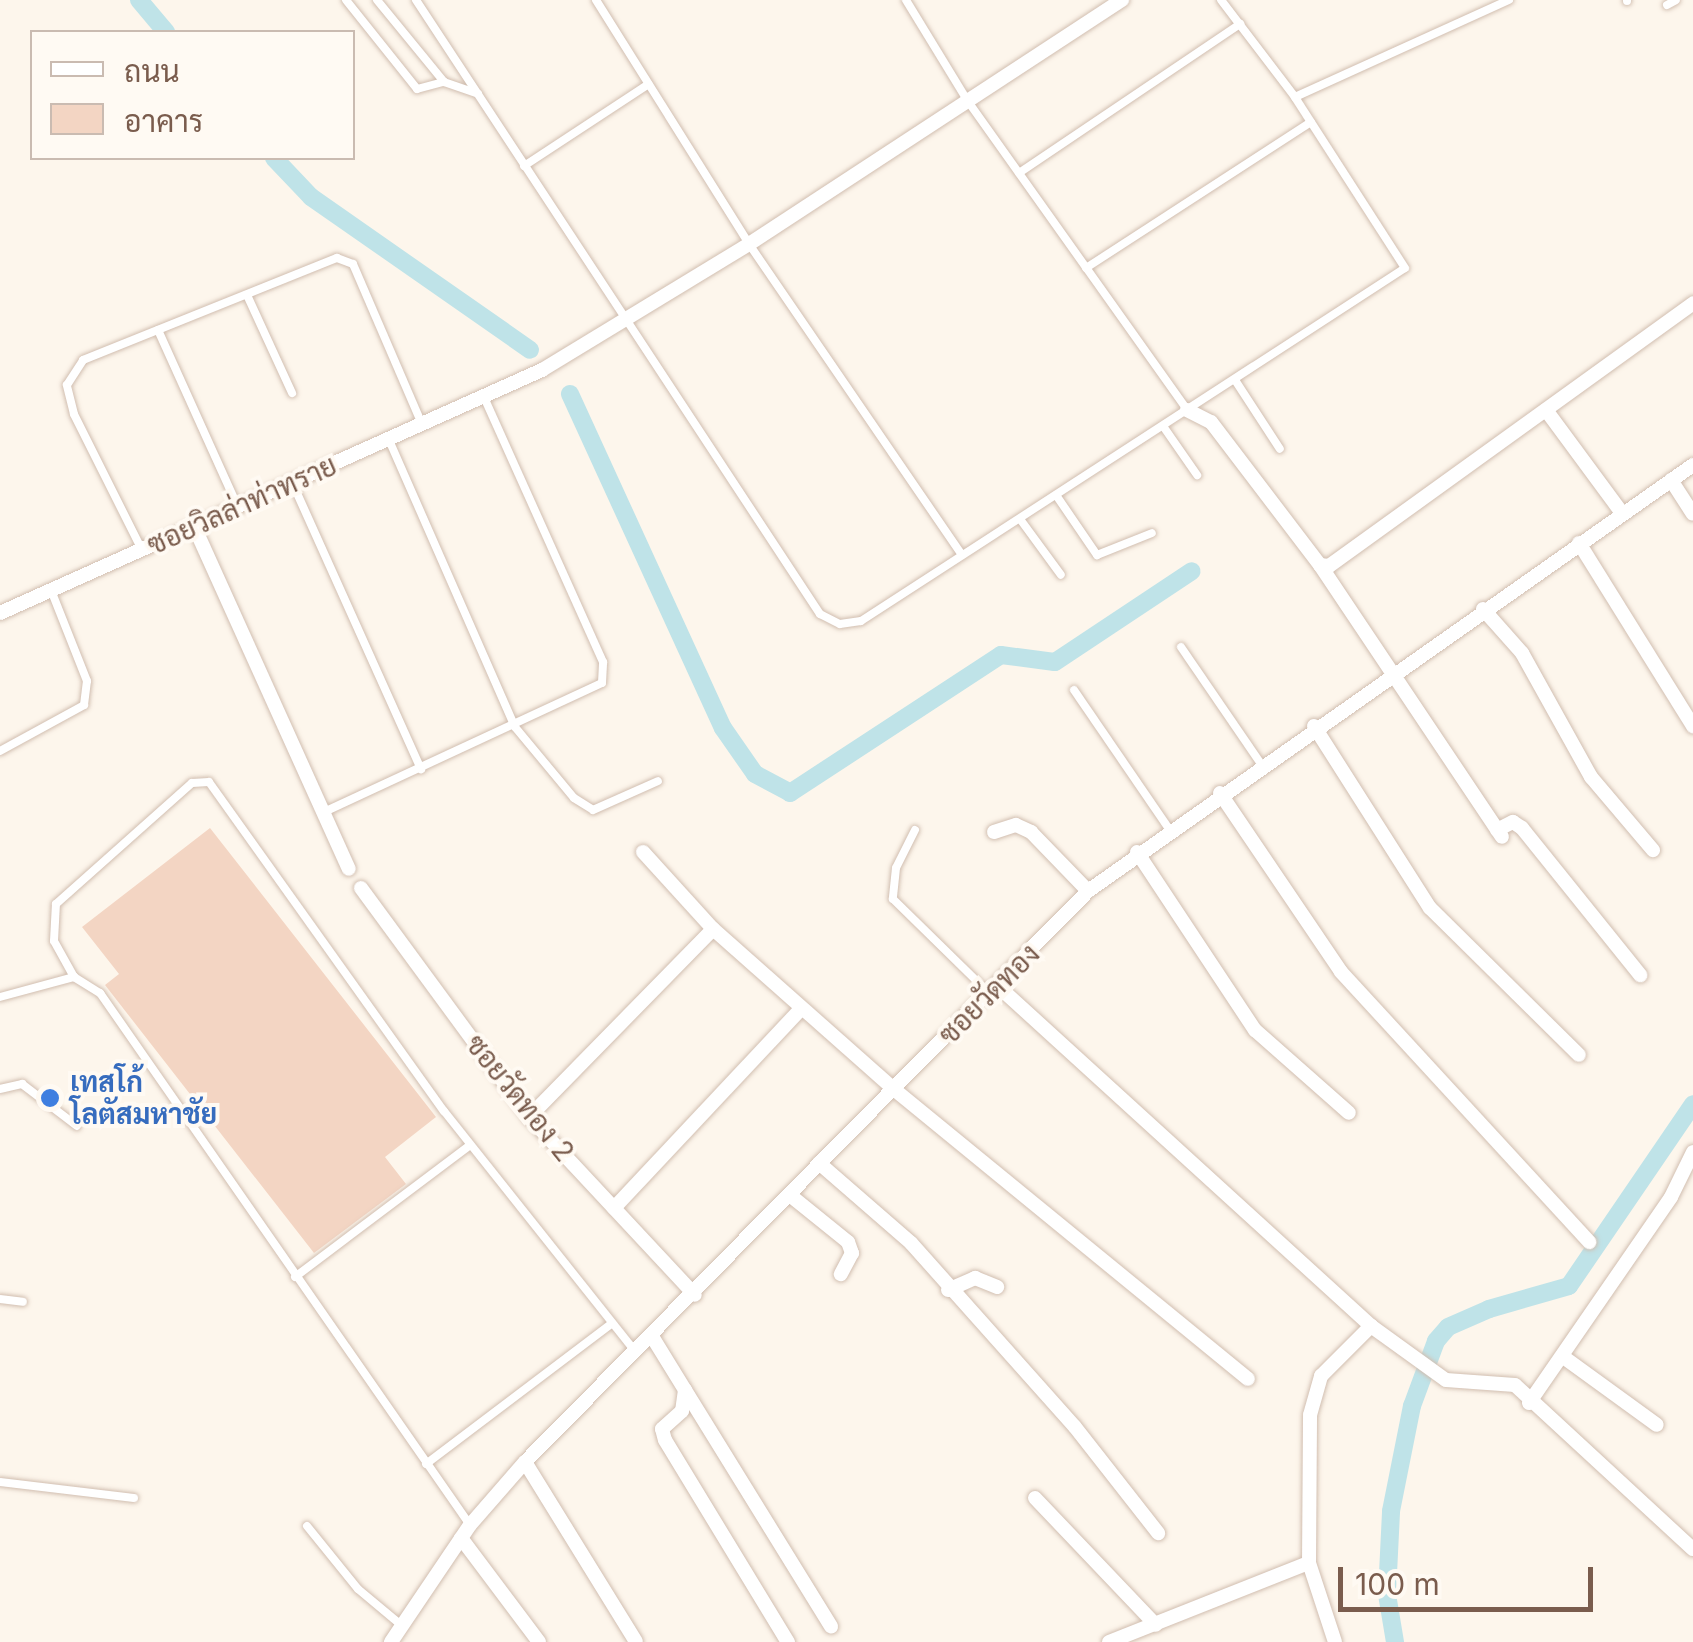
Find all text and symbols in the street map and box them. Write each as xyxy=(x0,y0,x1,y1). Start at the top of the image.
legend xyxy=(30,30,355,160)
text: ถนน xyxy=(124,53,180,89)
text: อาคาร xyxy=(124,103,203,139)
street label: ซอยวิลล่าท่าทราย xyxy=(142,448,342,562)
street label: ซอยวัดทอง xyxy=(932,937,1046,1051)
street label: ซอยวัดทอง 2 xyxy=(459,1028,581,1168)
place label: เทสโก้ โลตัสมหาชัย xyxy=(70,1065,217,1131)
marker: เทสโก้ โลตัสมหาชัย xyxy=(39,1087,61,1109)
scale bar xyxy=(1343,1547,1598,1609)
text: 100 m xyxy=(1355,1566,1440,1602)

